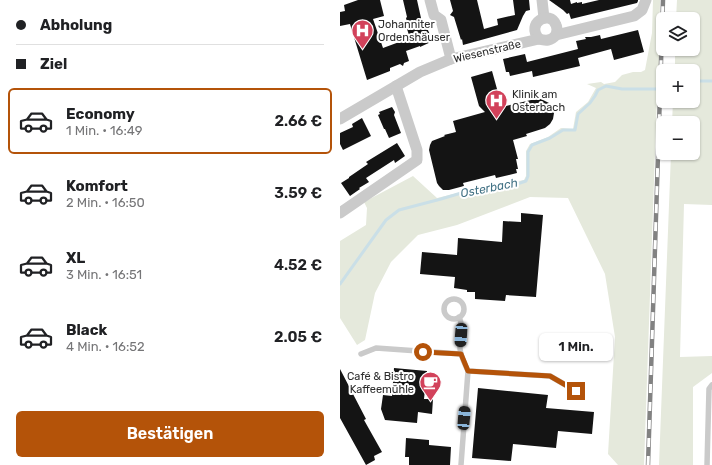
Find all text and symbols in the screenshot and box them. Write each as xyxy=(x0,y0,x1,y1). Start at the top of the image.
map controls xyxy=(656,12,700,160)
button: layers xyxy=(656,12,700,56)
text: Abholung xyxy=(40,16,112,34)
hospital icon: Johanniter Ordenshäuser xyxy=(350,17,376,50)
place label: Johanniter Ordenshäuser xyxy=(378,18,451,44)
street label: Wiesenstraße xyxy=(452,37,522,66)
text: Ziel xyxy=(40,55,67,73)
button: + xyxy=(656,64,700,108)
hospital icon: Klinik am Osterbach xyxy=(483,87,509,120)
place label: Klinik am Osterbach xyxy=(512,88,565,114)
icon: car xyxy=(18,103,54,139)
text: Economy xyxy=(66,105,135,123)
text: 2.66 € xyxy=(274,112,322,130)
button: − xyxy=(656,116,700,160)
text: 1 Min. · 16:49 xyxy=(66,123,142,138)
icon: car xyxy=(18,175,54,211)
water label: Osterbach xyxy=(459,176,519,200)
text: Komfort xyxy=(66,177,128,195)
text: 3.59 € xyxy=(274,184,322,202)
text: 2 Min. · 16:50 xyxy=(66,195,145,210)
icon: car xyxy=(18,247,54,283)
text: XL xyxy=(66,249,85,267)
text: 4.52 € xyxy=(274,256,322,274)
text: 3 Min. · 16:51 xyxy=(66,267,142,282)
icon: car xyxy=(18,319,54,355)
text: Black xyxy=(66,321,107,339)
car xyxy=(454,323,468,347)
text: 2.05 € xyxy=(274,328,322,346)
callout: 1 Min. xyxy=(539,333,613,361)
text: 4 Min. · 16:52 xyxy=(66,339,145,354)
text: 1 Min. xyxy=(558,339,594,354)
route start xyxy=(414,343,432,361)
cafe icon: Café & Bistro Kaffeemühle xyxy=(417,369,443,402)
place label: Café & Bistro Kaffeemühle xyxy=(347,370,414,396)
route end xyxy=(567,382,585,400)
car xyxy=(457,406,471,430)
button: Bestätigen xyxy=(16,411,324,457)

